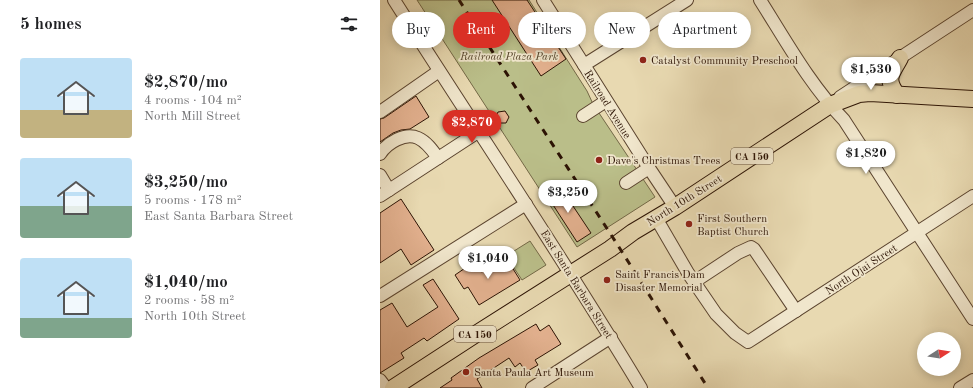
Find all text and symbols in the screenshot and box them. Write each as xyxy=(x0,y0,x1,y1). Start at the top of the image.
chip: Buy xyxy=(392,12,445,48)
chip: Rent xyxy=(453,12,510,48)
chip: Filters xyxy=(518,12,586,48)
chip: New xyxy=(594,12,650,48)
chip: Apartment xyxy=(658,12,751,48)
icon: filters xyxy=(338,13,360,35)
text: 5 homes xyxy=(20,16,82,33)
park label: Railroad Plaza Park xyxy=(459,52,559,63)
marker: Catalyst Community Preschool xyxy=(638,55,648,65)
place label: Catalyst Community Preschool xyxy=(651,56,798,67)
pin: $1,530 xyxy=(838,57,904,91)
text: $1,530 xyxy=(850,63,892,76)
street label: Railroad Avenue xyxy=(581,69,632,141)
icon: home xyxy=(52,74,100,122)
text: $2,870/mo xyxy=(144,74,228,91)
text: 4 rooms · 104 m² xyxy=(144,94,242,107)
text: North Mill Street xyxy=(144,110,241,123)
pin: $2,870 xyxy=(439,110,505,144)
text: $2,870 xyxy=(451,116,493,129)
pin: $1,820 xyxy=(833,141,899,175)
text: $1,820 xyxy=(845,147,887,160)
road number: CA 150 xyxy=(731,148,773,164)
marker: Dave's Christmas Trees xyxy=(594,155,604,165)
place label: Dave's Christmas Trees xyxy=(607,156,720,167)
icon: home xyxy=(52,174,100,222)
text: $3,250/mo xyxy=(144,174,228,191)
street label: North 10th Street xyxy=(645,174,724,229)
pin: $3,250 xyxy=(535,180,601,214)
text: $3,250 xyxy=(547,186,589,199)
text: 5 rooms · 178 m² xyxy=(144,194,242,207)
text: East Santa Barbara Street xyxy=(144,210,293,223)
place label: First Southern Baptist Church xyxy=(697,214,769,238)
marker: First Southern Baptist Church xyxy=(684,219,694,229)
street label: East Santa Barbara Street xyxy=(538,228,614,341)
street label: North Ojai Street xyxy=(824,243,900,298)
pin: $1,040 xyxy=(455,246,521,280)
text: $1,040 xyxy=(467,252,509,265)
place label: Saint Francis Dam Disaster Memorial xyxy=(615,270,705,294)
icon: home xyxy=(52,274,100,322)
text: $1,040/mo xyxy=(144,274,228,291)
marker: Saint Francis Dam Disaster Memorial xyxy=(602,275,612,285)
text: 2 rooms · 58 m² xyxy=(144,294,234,307)
text: North 10th Street xyxy=(144,310,246,323)
road number: CA 150 xyxy=(454,326,496,342)
north arrow xyxy=(917,332,961,376)
map controls xyxy=(917,332,961,376)
marker: Santa Paula Art Museum xyxy=(461,367,471,377)
place label: Santa Paula Art Museum xyxy=(474,368,594,379)

